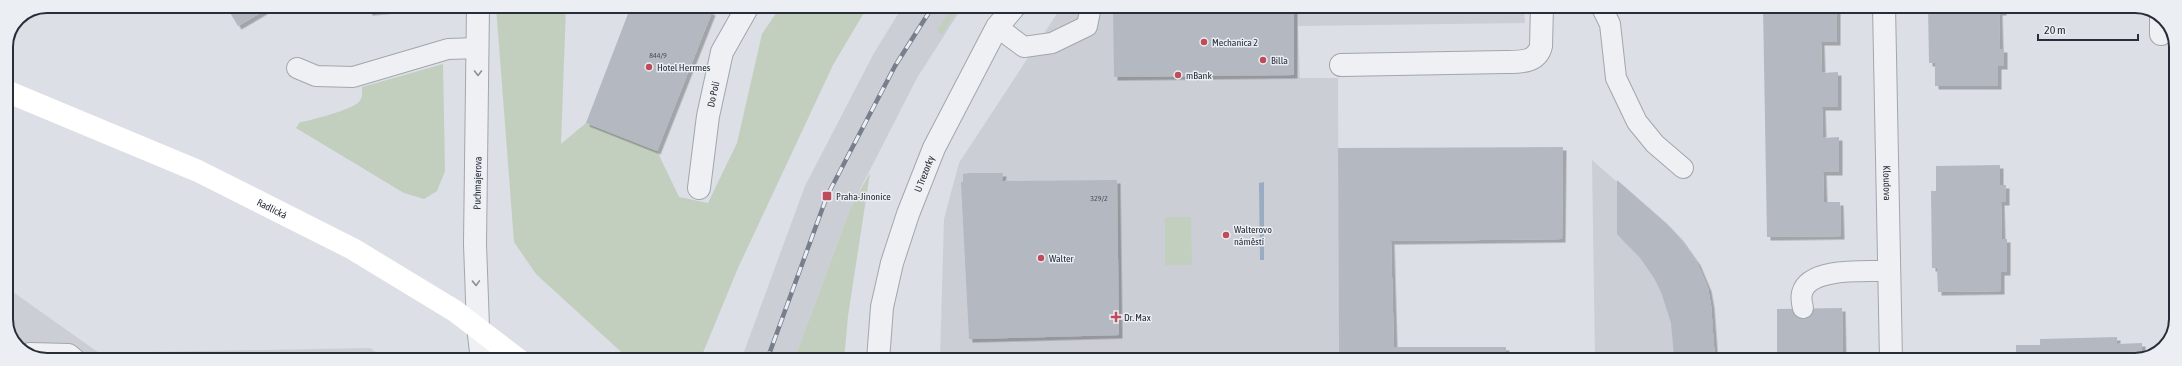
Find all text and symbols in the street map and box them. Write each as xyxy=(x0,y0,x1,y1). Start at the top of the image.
scale bar xyxy=(2038,16,2138,42)
text: 20 m xyxy=(2044,23,2066,37)
marker: Mechanica 2 xyxy=(1199,37,1209,47)
place label: Mechanica 2 xyxy=(1212,37,1258,48)
house number: 844/9 xyxy=(649,51,667,60)
marker: Billa xyxy=(1258,55,1268,65)
place label: Billa xyxy=(1271,55,1288,66)
marker: Hotel Herrmes xyxy=(644,62,654,72)
place label: Hotel Herrmes xyxy=(657,62,711,73)
one-way arrow xyxy=(474,70,482,76)
marker: mBank xyxy=(1173,70,1183,80)
place label: mBank xyxy=(1186,70,1212,81)
street label: Do Polí xyxy=(705,80,722,108)
street label: U Trezorky xyxy=(912,154,936,194)
street label: Puchmajerova xyxy=(472,156,483,210)
street label: Kloudova xyxy=(1881,165,1893,201)
marker: Praha-Jinonice xyxy=(821,190,833,202)
place label: Praha-Jinonice xyxy=(836,191,891,202)
house number: 329/2 xyxy=(1090,194,1108,203)
street label: Radlická xyxy=(255,197,289,221)
place label: Walterovo náměstí xyxy=(1234,224,1272,247)
marker: Walterovo náměstí xyxy=(1221,230,1231,240)
marker: Walter xyxy=(1036,253,1046,263)
place label: Walter xyxy=(1049,253,1075,264)
one-way arrow xyxy=(472,280,480,286)
marker: Dr. Max xyxy=(1111,312,1121,322)
place label: Dr. Max xyxy=(1124,312,1151,323)

